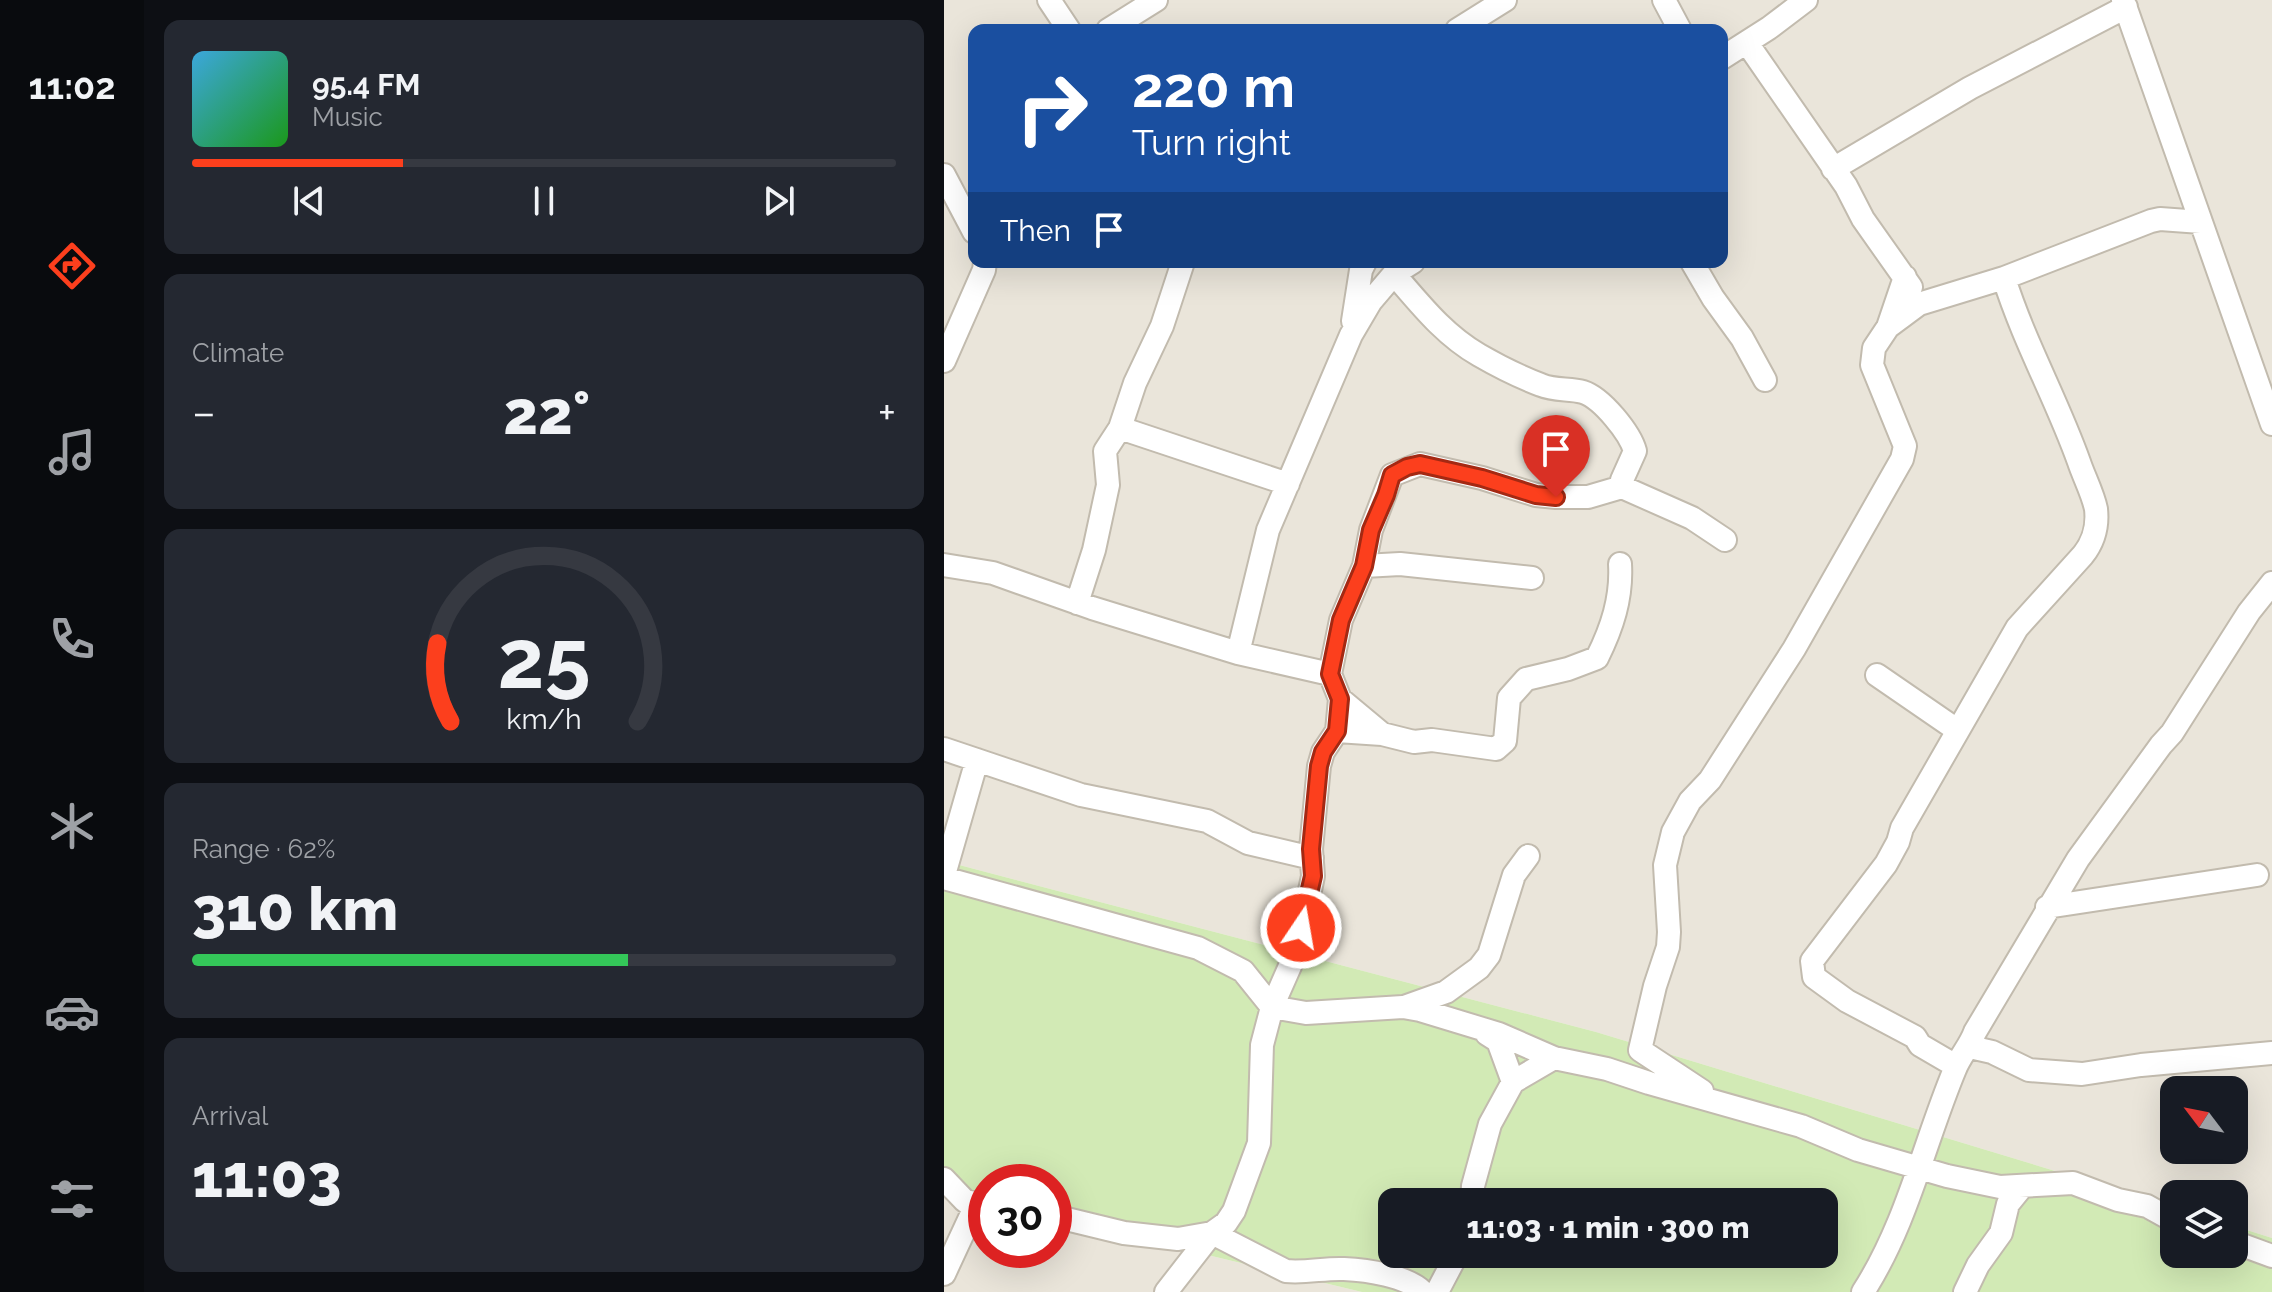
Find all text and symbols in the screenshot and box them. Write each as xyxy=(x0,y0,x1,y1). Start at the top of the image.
text: 220 m xyxy=(1132,54,1295,120)
icon: right xyxy=(1000,56,1104,160)
text: 11:02 xyxy=(29,65,115,107)
text: 95.4 FM xyxy=(312,67,421,102)
text: Music xyxy=(312,102,383,132)
text: Turn right xyxy=(1132,121,1291,163)
icon: previous xyxy=(287,179,331,223)
icon: pause xyxy=(522,179,566,223)
icon: next xyxy=(757,179,801,223)
icon: arrive xyxy=(1087,208,1131,252)
text: Then xyxy=(1000,213,1071,248)
icon: directions xyxy=(44,238,100,294)
text: Climate xyxy=(192,338,284,368)
text: 22° xyxy=(503,378,590,448)
text: − xyxy=(192,387,216,438)
text: + xyxy=(878,387,896,438)
pin xyxy=(1522,415,1590,497)
icon: music xyxy=(44,424,100,480)
icon: arrive xyxy=(1534,427,1578,471)
text: 25 xyxy=(497,610,591,707)
icon: phone xyxy=(44,611,100,667)
text: km/h xyxy=(506,702,582,736)
icon: climate xyxy=(44,798,100,854)
text: Range · 62% xyxy=(192,834,335,864)
text: 310 km xyxy=(192,874,398,944)
position arrow xyxy=(1259,886,1343,970)
icon: car xyxy=(44,984,100,1040)
north arrow xyxy=(2160,1076,2248,1164)
map controls xyxy=(2160,1076,2248,1268)
text: Arrival xyxy=(192,1101,268,1131)
text: 11:03 xyxy=(192,1141,342,1211)
speed limit sign: 30 xyxy=(968,1164,1072,1268)
icon: filters xyxy=(44,1171,100,1227)
button: layers xyxy=(2160,1180,2248,1268)
text: 11:03 · 1 min · 300 m xyxy=(1466,1210,1750,1245)

